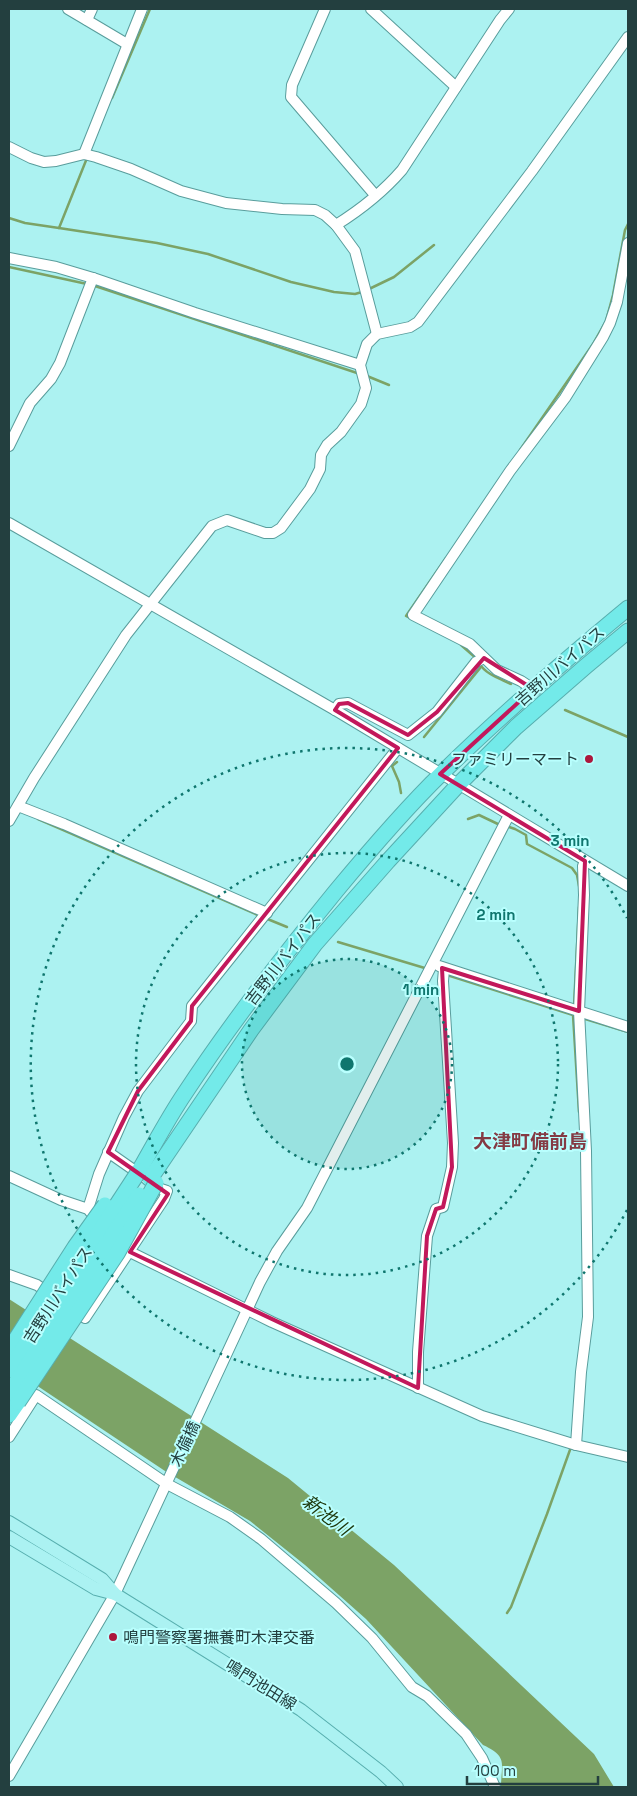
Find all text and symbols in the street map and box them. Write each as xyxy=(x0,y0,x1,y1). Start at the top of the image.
street label: 吉野川バイパス xyxy=(511,621,609,711)
place label: ファミリーマート xyxy=(451,749,579,770)
marker: ファミリーマート xyxy=(583,753,595,765)
text: 3 min xyxy=(551,831,589,850)
text: 2 min xyxy=(477,905,515,924)
street label: 吉野川バイパス xyxy=(240,909,326,1009)
text: 1 min xyxy=(403,980,439,999)
centre of rings xyxy=(338,1055,356,1073)
district label: 大津町備前島 xyxy=(473,1129,587,1154)
street label: 吉野川バイパス xyxy=(19,1242,97,1348)
street label: 木備橋 xyxy=(165,1418,205,1470)
water label: 新池川 xyxy=(299,1490,357,1542)
place label: 鳴門警察署撫養町木津交番 xyxy=(123,1627,315,1648)
marker: 鳴門警察署撫養町木津交番 xyxy=(107,1631,119,1643)
street label: 鳴門池田線 xyxy=(222,1655,300,1715)
scale bar xyxy=(467,1754,598,1786)
text: 100 m xyxy=(474,1761,516,1780)

